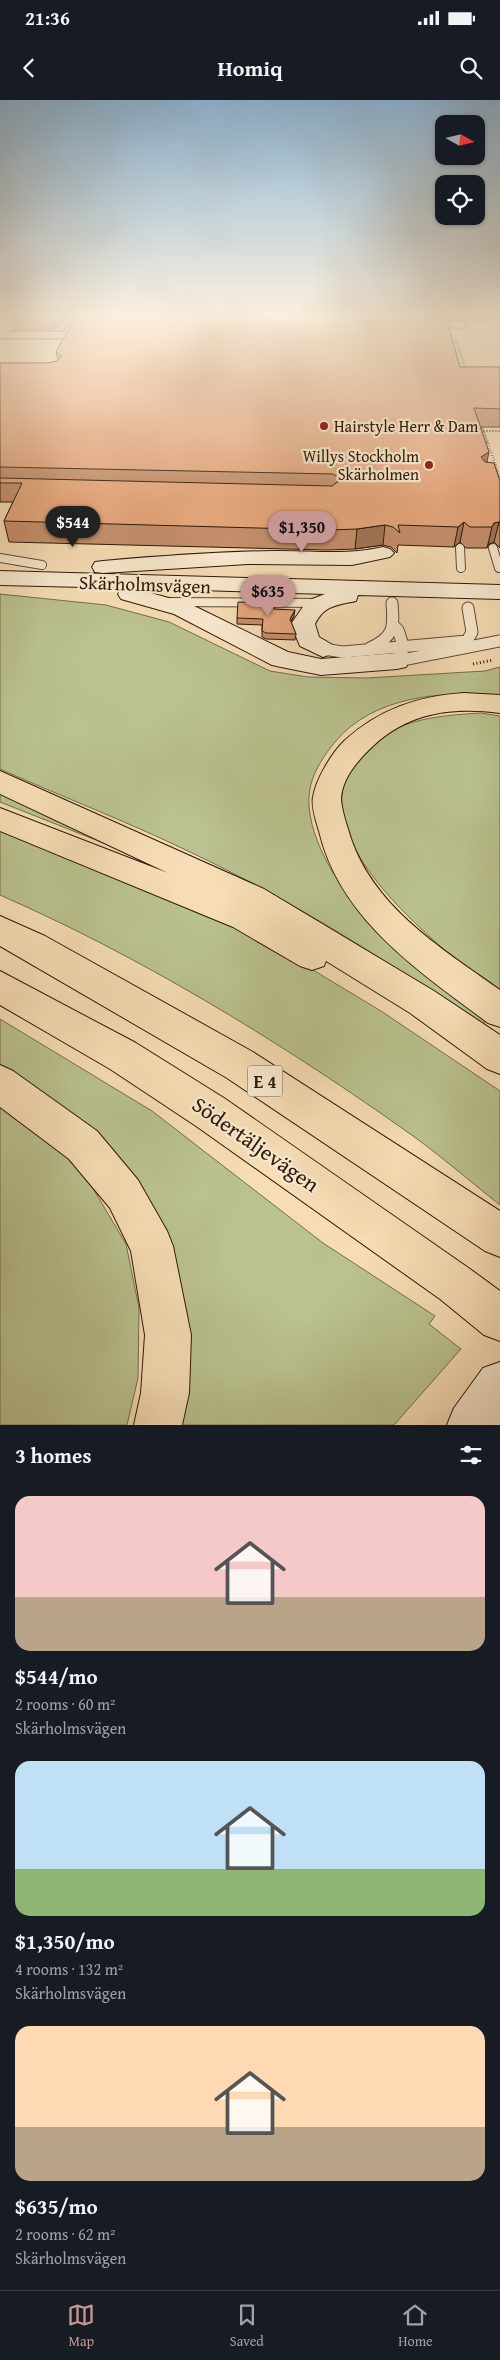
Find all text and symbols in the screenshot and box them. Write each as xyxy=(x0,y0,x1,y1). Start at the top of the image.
text: 21:36 xyxy=(25,4,70,32)
text: Homiq xyxy=(218,52,282,84)
icon: back xyxy=(15,54,43,82)
icon: search xyxy=(457,54,485,82)
north arrow xyxy=(435,115,485,165)
map controls xyxy=(435,115,485,225)
button: locate xyxy=(435,175,485,225)
place label: Hairstyle Herr & Dam xyxy=(334,414,478,438)
marker: Hairstyle Herr & Dam xyxy=(318,420,330,432)
place label: Willys Stockholm Skärholmen xyxy=(303,444,419,486)
marker: Willys Stockholm Skärholmen xyxy=(423,459,435,471)
pin: $544 xyxy=(43,506,103,548)
text: $544 xyxy=(56,510,90,534)
pin: $1,350 xyxy=(261,510,343,553)
text: $1,350 xyxy=(279,515,325,539)
street label: Skärholmsvägen xyxy=(79,568,212,600)
pin: $635 xyxy=(238,574,298,617)
text: $635 xyxy=(251,579,285,603)
road number: E 4 xyxy=(248,1066,282,1096)
street label: Södertäljevägen xyxy=(186,1088,327,1200)
text: 3 homes xyxy=(15,1440,91,1471)
icon: filters xyxy=(457,1441,485,1469)
icon: home xyxy=(205,1528,295,1618)
text: $544/mo xyxy=(15,1661,98,1692)
text: 2 rooms · 60 m² xyxy=(15,1692,115,1716)
text: Skärholmsvägen xyxy=(15,1716,126,1740)
icon: home xyxy=(205,1793,295,1883)
text: $1,350/mo xyxy=(15,1926,115,1957)
text: 4 rooms · 132 m² xyxy=(15,1957,123,1981)
text: Skärholmsvägen xyxy=(15,1981,126,2005)
icon: home xyxy=(205,2058,295,2148)
text: $635/mo xyxy=(15,2191,98,2222)
text: 2 rooms · 62 m² xyxy=(15,2222,115,2246)
text: Skärholmsvägen xyxy=(15,2246,126,2270)
tab: Map xyxy=(67,2301,95,2351)
tab: Saved xyxy=(230,2301,264,2351)
tab: Home xyxy=(398,2301,433,2351)

